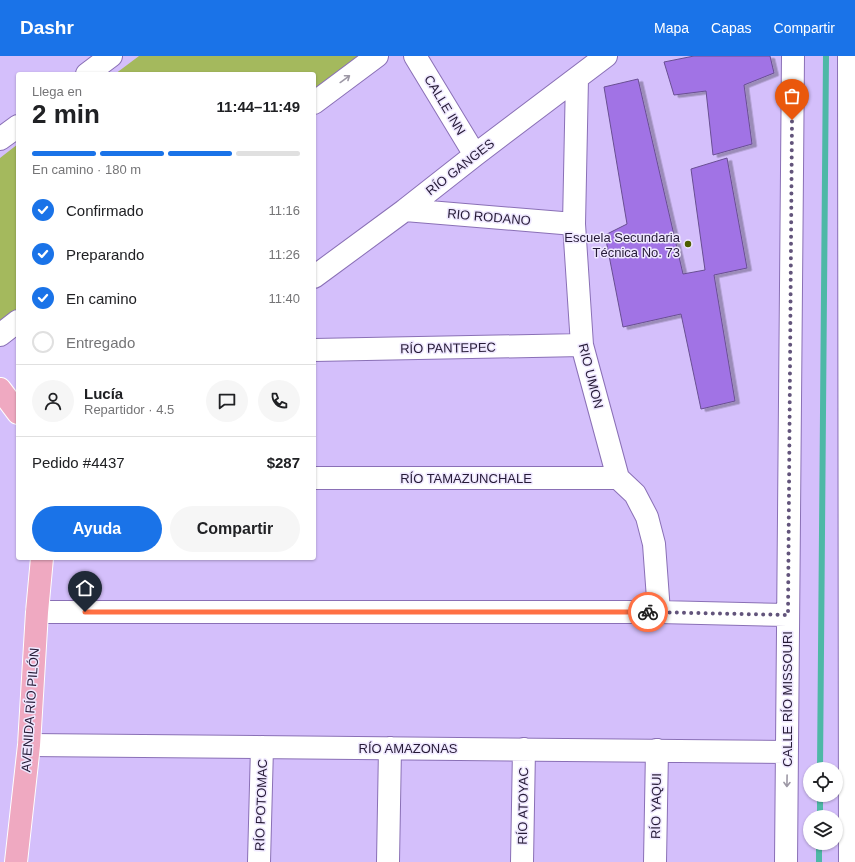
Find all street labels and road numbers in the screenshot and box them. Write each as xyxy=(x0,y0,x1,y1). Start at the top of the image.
street label: CALLE INN xyxy=(421,72,469,138)
street label: RÍO GANGES xyxy=(423,136,497,198)
street label: RIO RODANO xyxy=(447,206,531,228)
street label: RÍO PANTEPEC xyxy=(400,340,496,356)
street label: RIO UMON xyxy=(576,342,606,410)
street label: RÍO TAMAZUNCHALE xyxy=(400,471,532,486)
street label: CALLE RÍO MISSOURI xyxy=(780,631,795,767)
street label: AVENIDA RÍO PILÓN xyxy=(18,647,42,773)
street label: RÍO AMAZONAS xyxy=(359,741,458,756)
street label: RÍO POTOMAC xyxy=(252,759,270,851)
street label: RÍO ATOYAC xyxy=(515,767,531,845)
street label: RÍO YAQUI xyxy=(648,773,664,839)

